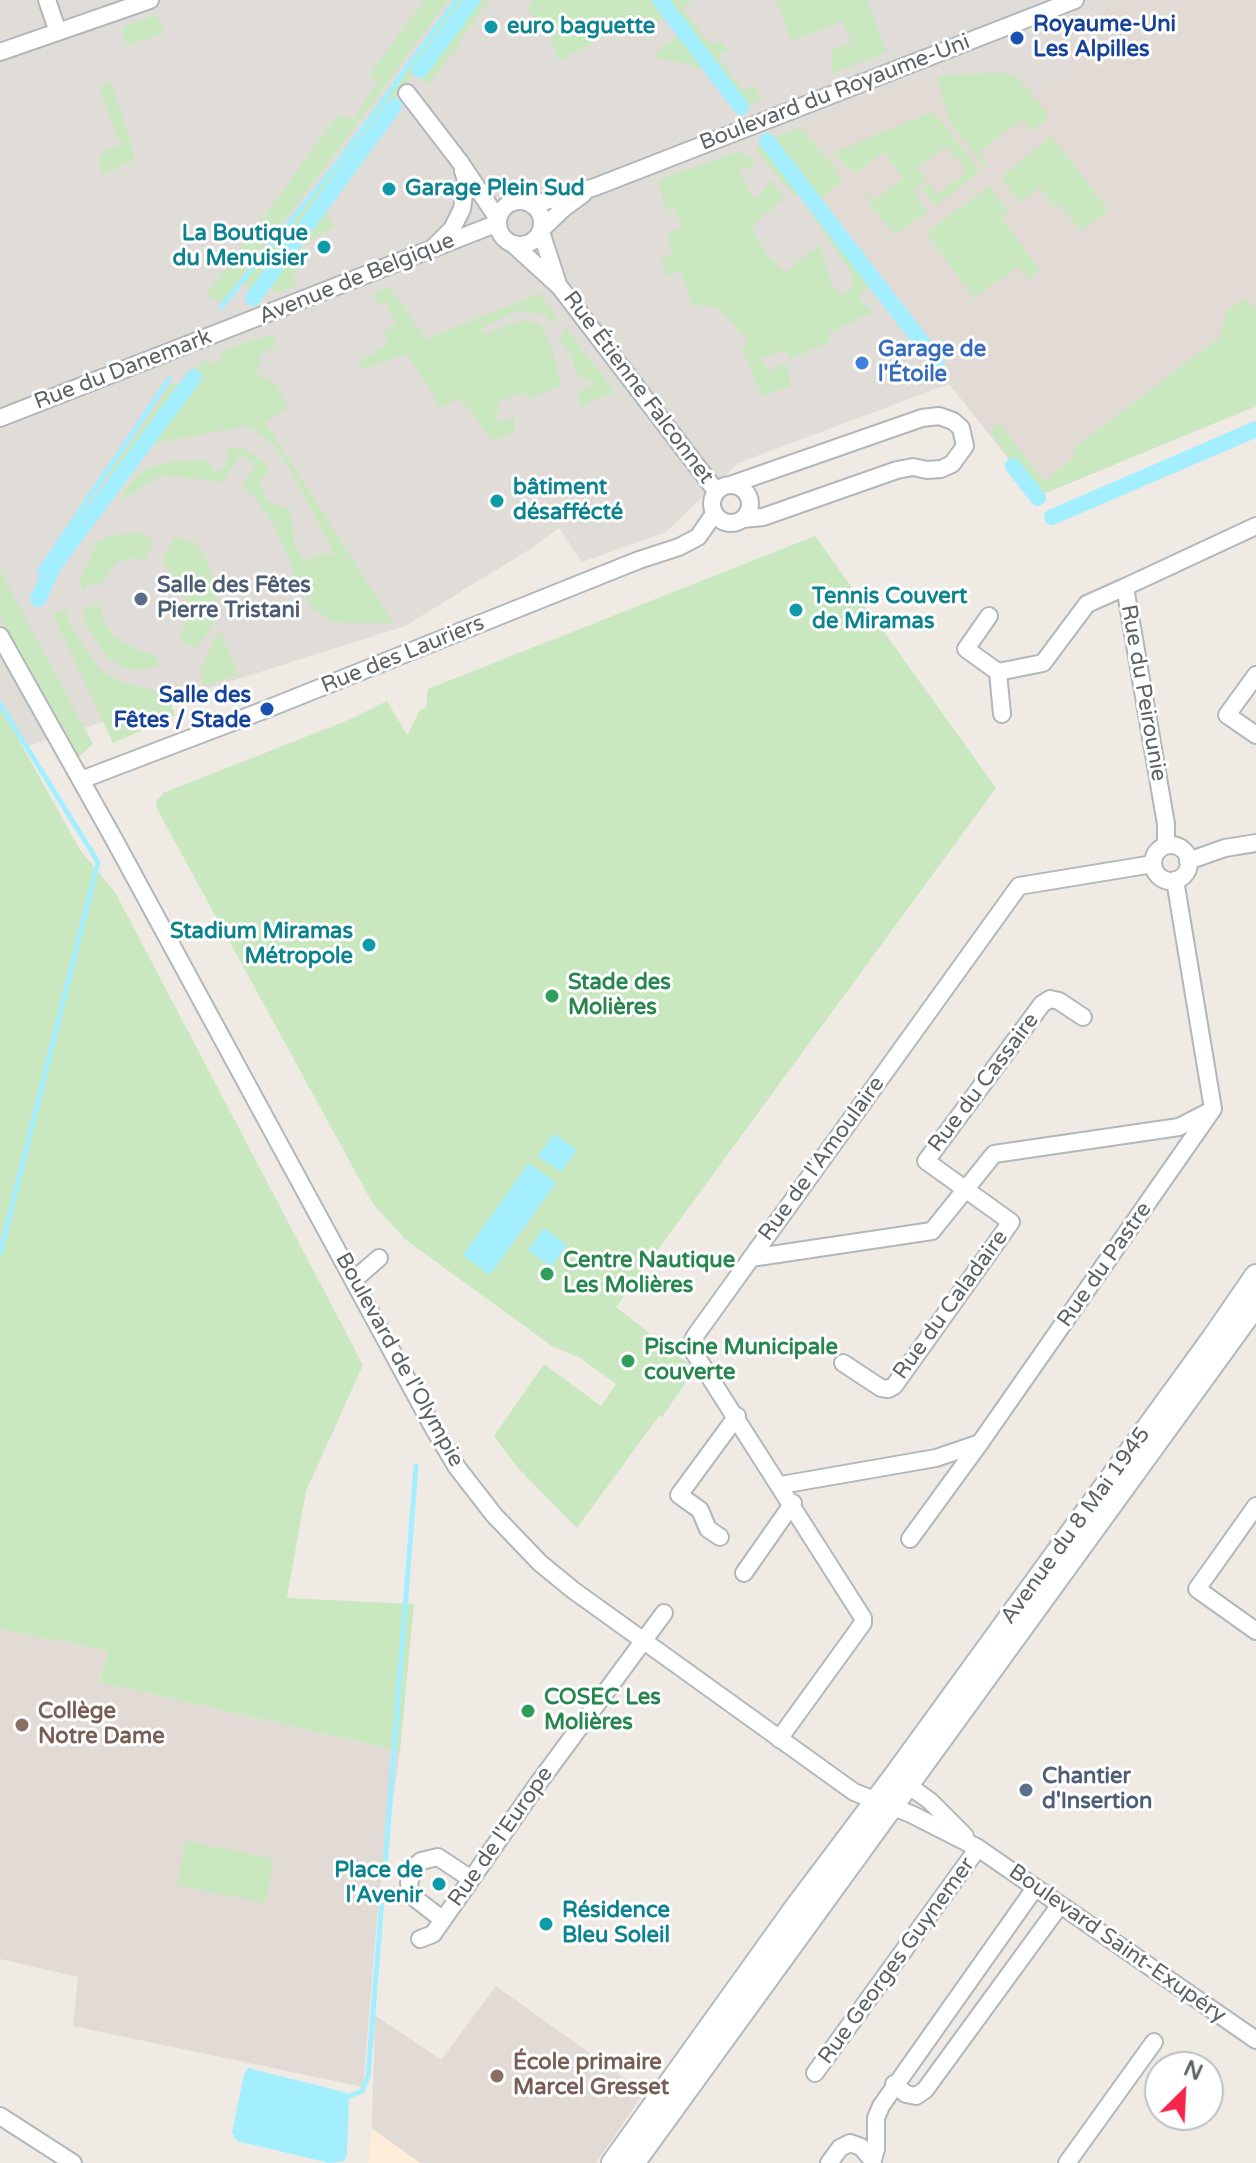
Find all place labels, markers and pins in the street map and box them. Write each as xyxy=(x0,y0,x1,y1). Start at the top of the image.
place label: Royaume-Uni Les Alpilles xyxy=(1033,12,1176,64)
place label: euro baguette xyxy=(507,14,655,40)
marker: euro baguette xyxy=(482,18,500,36)
marker: Royaume-Uni Les Alpilles xyxy=(1008,29,1026,47)
place label: Garage Plein Sud xyxy=(405,176,585,202)
marker: Garage Plein Sud xyxy=(380,180,398,198)
place label: La Boutique du Menuisier xyxy=(173,221,308,272)
marker: La Boutique du Menuisier xyxy=(315,238,333,256)
place label: Garage de l'Étoile xyxy=(878,337,986,388)
marker: Garage de l'Étoile xyxy=(853,354,871,372)
place label: bâtiment désaffécté xyxy=(513,475,623,526)
marker: bâtiment désaffécté xyxy=(488,492,506,510)
place label: Salle des Fêtes Pierre Tristani xyxy=(157,573,311,624)
place label: Tennis Couvert de Miramas xyxy=(812,584,967,636)
marker: Salle des Fêtes Pierre Tristani xyxy=(132,590,150,608)
marker: Tennis Couvert de Miramas xyxy=(787,601,805,619)
place label: Salle des Fêtes / Stade xyxy=(113,683,251,734)
marker: Salle des Fêtes / Stade xyxy=(258,700,276,718)
place label: Stadium Miramas Métropole xyxy=(170,919,353,970)
marker: Stadium Miramas Métropole xyxy=(360,936,378,954)
place label: Stade des Molières xyxy=(568,970,671,1022)
marker: Stade des Molières xyxy=(543,987,561,1005)
place label: Centre Nautique Les Molières xyxy=(563,1248,735,1300)
marker: Centre Nautique Les Molières xyxy=(538,1265,556,1283)
place label: Piscine Municipale couverte xyxy=(644,1335,838,1386)
marker: Piscine Municipale couverte xyxy=(619,1352,637,1370)
place label: COSEC Les Molières xyxy=(544,1685,661,1736)
place label: Collège Notre Dame xyxy=(38,1699,165,1750)
marker: COSEC Les Molières xyxy=(519,1702,537,1720)
marker: Collège Notre Dame xyxy=(13,1716,31,1734)
place label: Chantier d'Insertion xyxy=(1042,1764,1152,1816)
marker: Chantier d'Insertion xyxy=(1017,1781,1035,1799)
place label: Place de l'Avenir xyxy=(334,1858,423,1910)
marker: Place de l'Avenir xyxy=(430,1875,448,1893)
place label: Résidence Bleu Soleil xyxy=(562,1898,670,1950)
marker: Résidence Bleu Soleil xyxy=(537,1915,555,1933)
place label: École primaire Marcel Gresset xyxy=(513,2050,669,2102)
marker: École primaire Marcel Gresset xyxy=(488,2067,506,2085)

